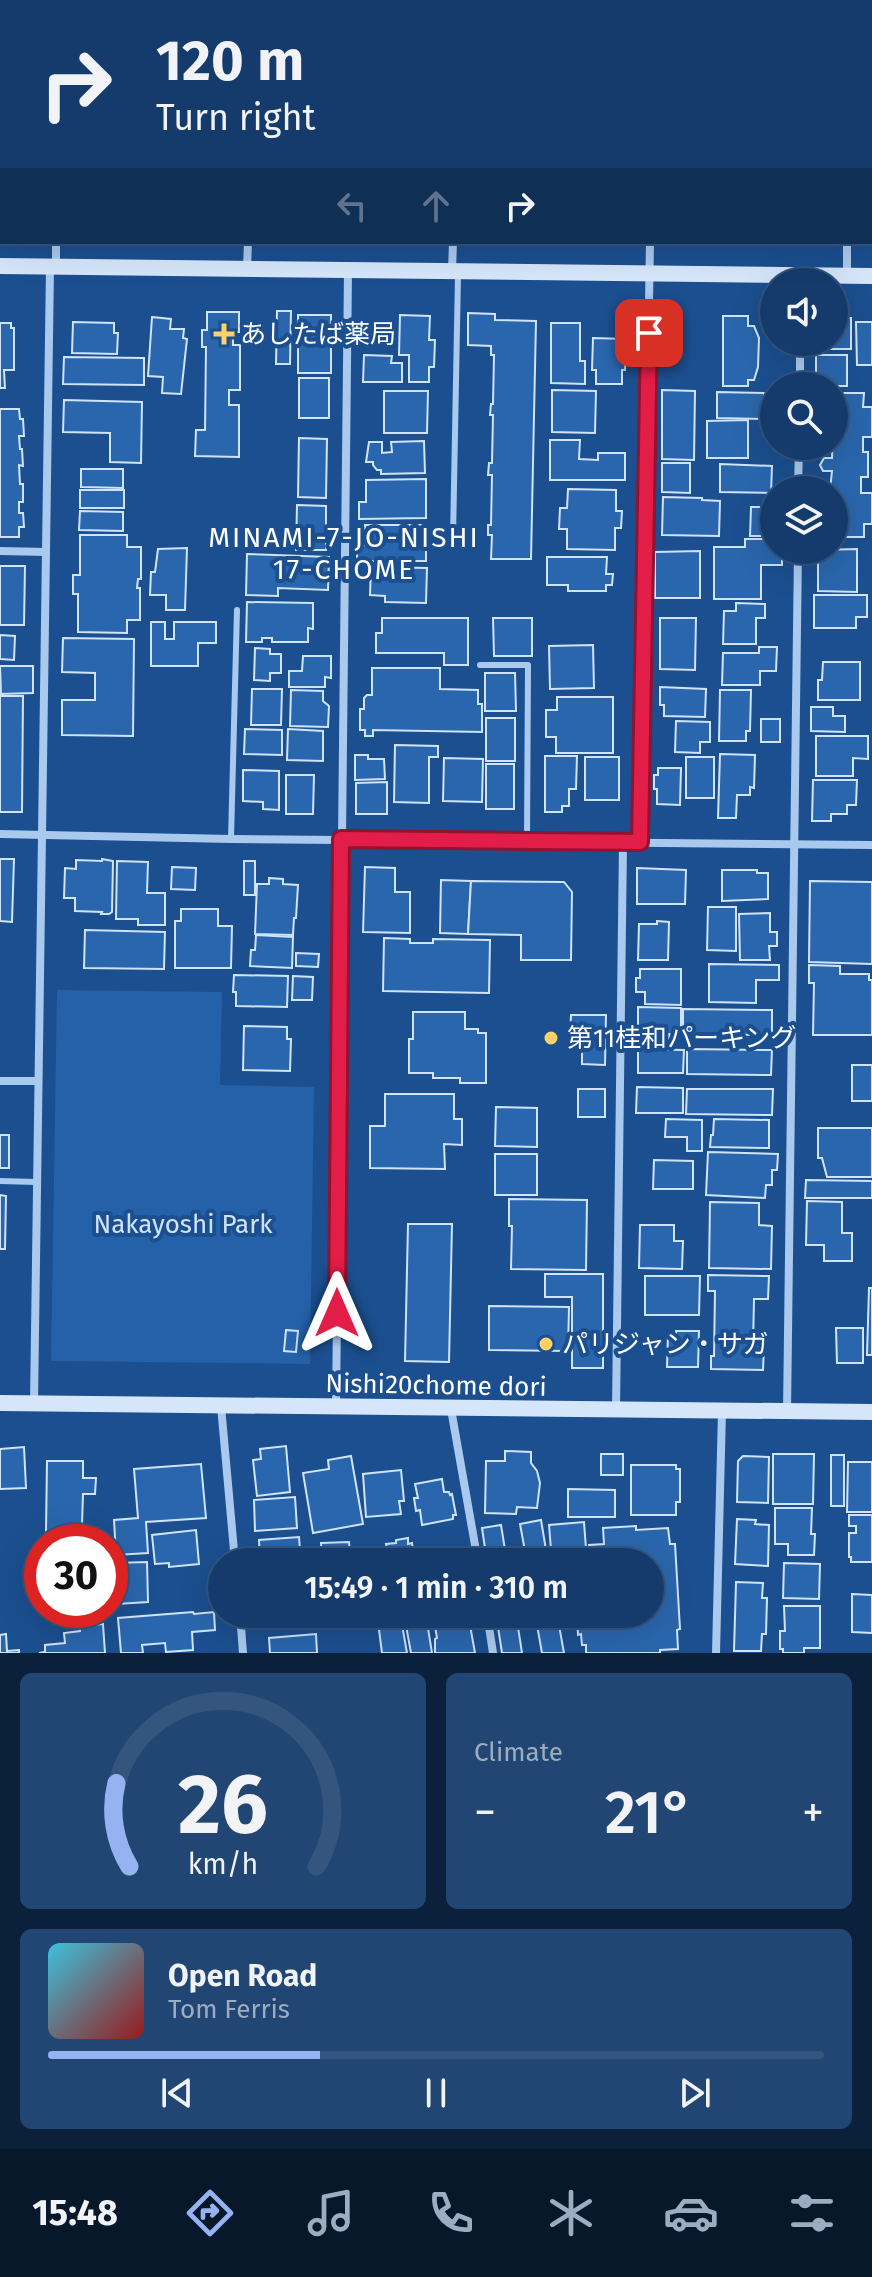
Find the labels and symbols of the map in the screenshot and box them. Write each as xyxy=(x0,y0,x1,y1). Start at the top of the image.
pin xyxy=(615,299,683,367)
place label: あしたば薬局 xyxy=(240,319,396,350)
marker: あしたば薬局 xyxy=(215,325,233,343)
district label: MINAMI-7-JO-NISHI 17-CHOME xyxy=(208,521,480,586)
place label: 第11桂和パーキング xyxy=(567,1023,796,1054)
marker: 第11桂和パーキング xyxy=(542,1029,560,1047)
park label: Nakayoshi Park xyxy=(93,1209,273,1240)
position arrow xyxy=(295,1271,379,1355)
place label: パリジャン・サガ xyxy=(562,1329,769,1360)
marker: パリジャン・サガ xyxy=(537,1335,555,1353)
street label: Nishi20chome dori xyxy=(325,1368,547,1403)
speed limit sign: 30 xyxy=(24,1524,128,1628)

